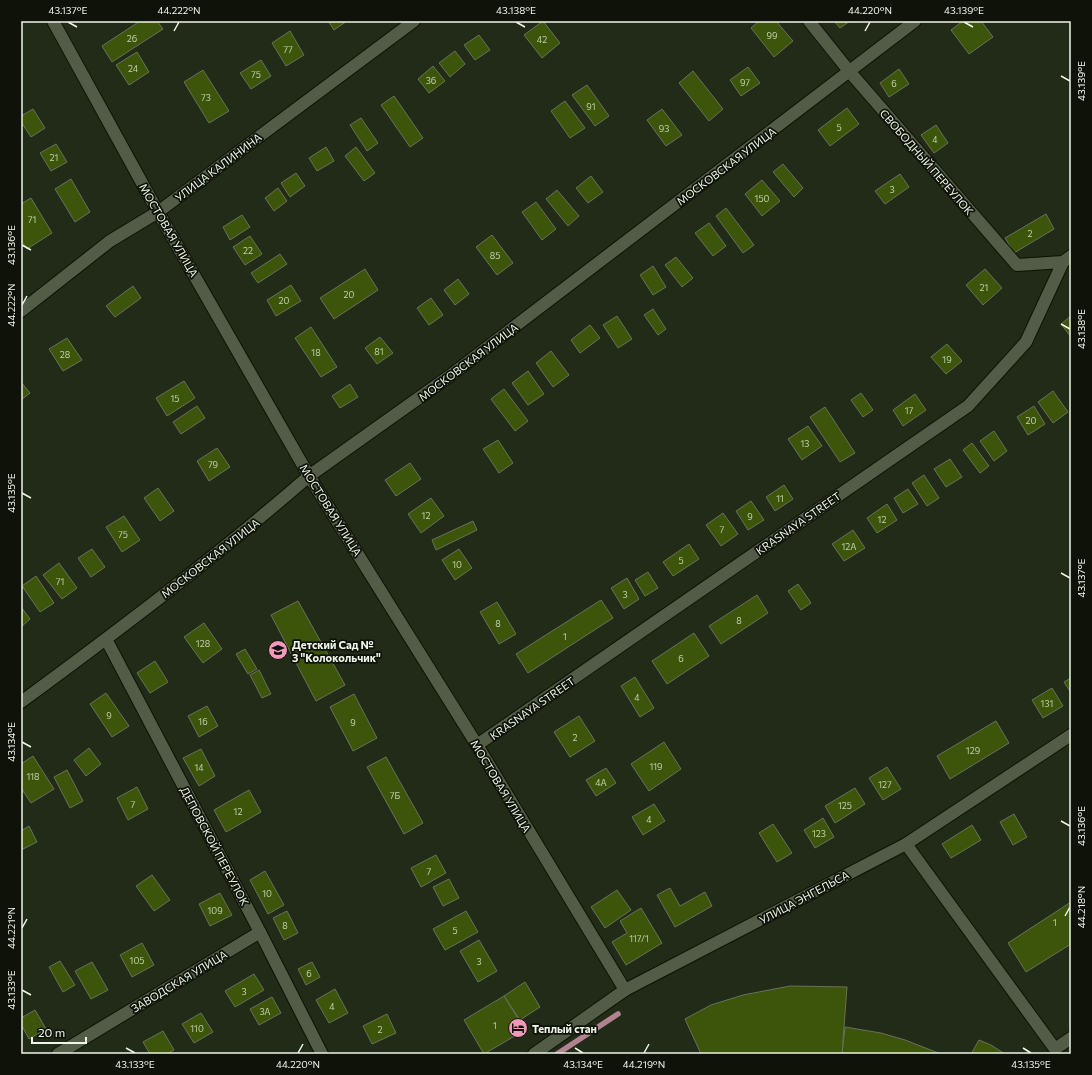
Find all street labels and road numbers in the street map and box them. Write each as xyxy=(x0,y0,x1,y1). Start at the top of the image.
street label: СВОБОДНЫЙ ПЕРЕУЛОК xyxy=(878,106,978,218)
street label: МОСКОВСКАЯ УЛИЦА xyxy=(674,124,779,208)
street label: УЛИЦА КАЛИНИНА xyxy=(172,130,264,204)
street label: МОСТОВАЯ УЛИЦА xyxy=(137,181,201,279)
street label: МОСКОВСКАЯ УЛИЦА xyxy=(416,320,521,404)
street label: МОСТОВАЯ УЛИЦА xyxy=(297,462,365,559)
street label: KRASNAYA STREET xyxy=(753,489,843,557)
street label: МОСКОВСКАЯ УЛИЦА xyxy=(158,515,262,600)
street label: KRASNAYA STREET xyxy=(487,674,577,742)
street label: МОСТОВАЯ УЛИЦА xyxy=(468,737,534,835)
street label: ДЕПОВСКОЙ ПЕРЕУЛОК xyxy=(178,784,253,908)
street label: УЛИЦА ЭНГЕЛЬСА xyxy=(757,868,852,926)
street label: ЗАВОДСКАЯ УЛИЦА xyxy=(129,947,230,1015)

